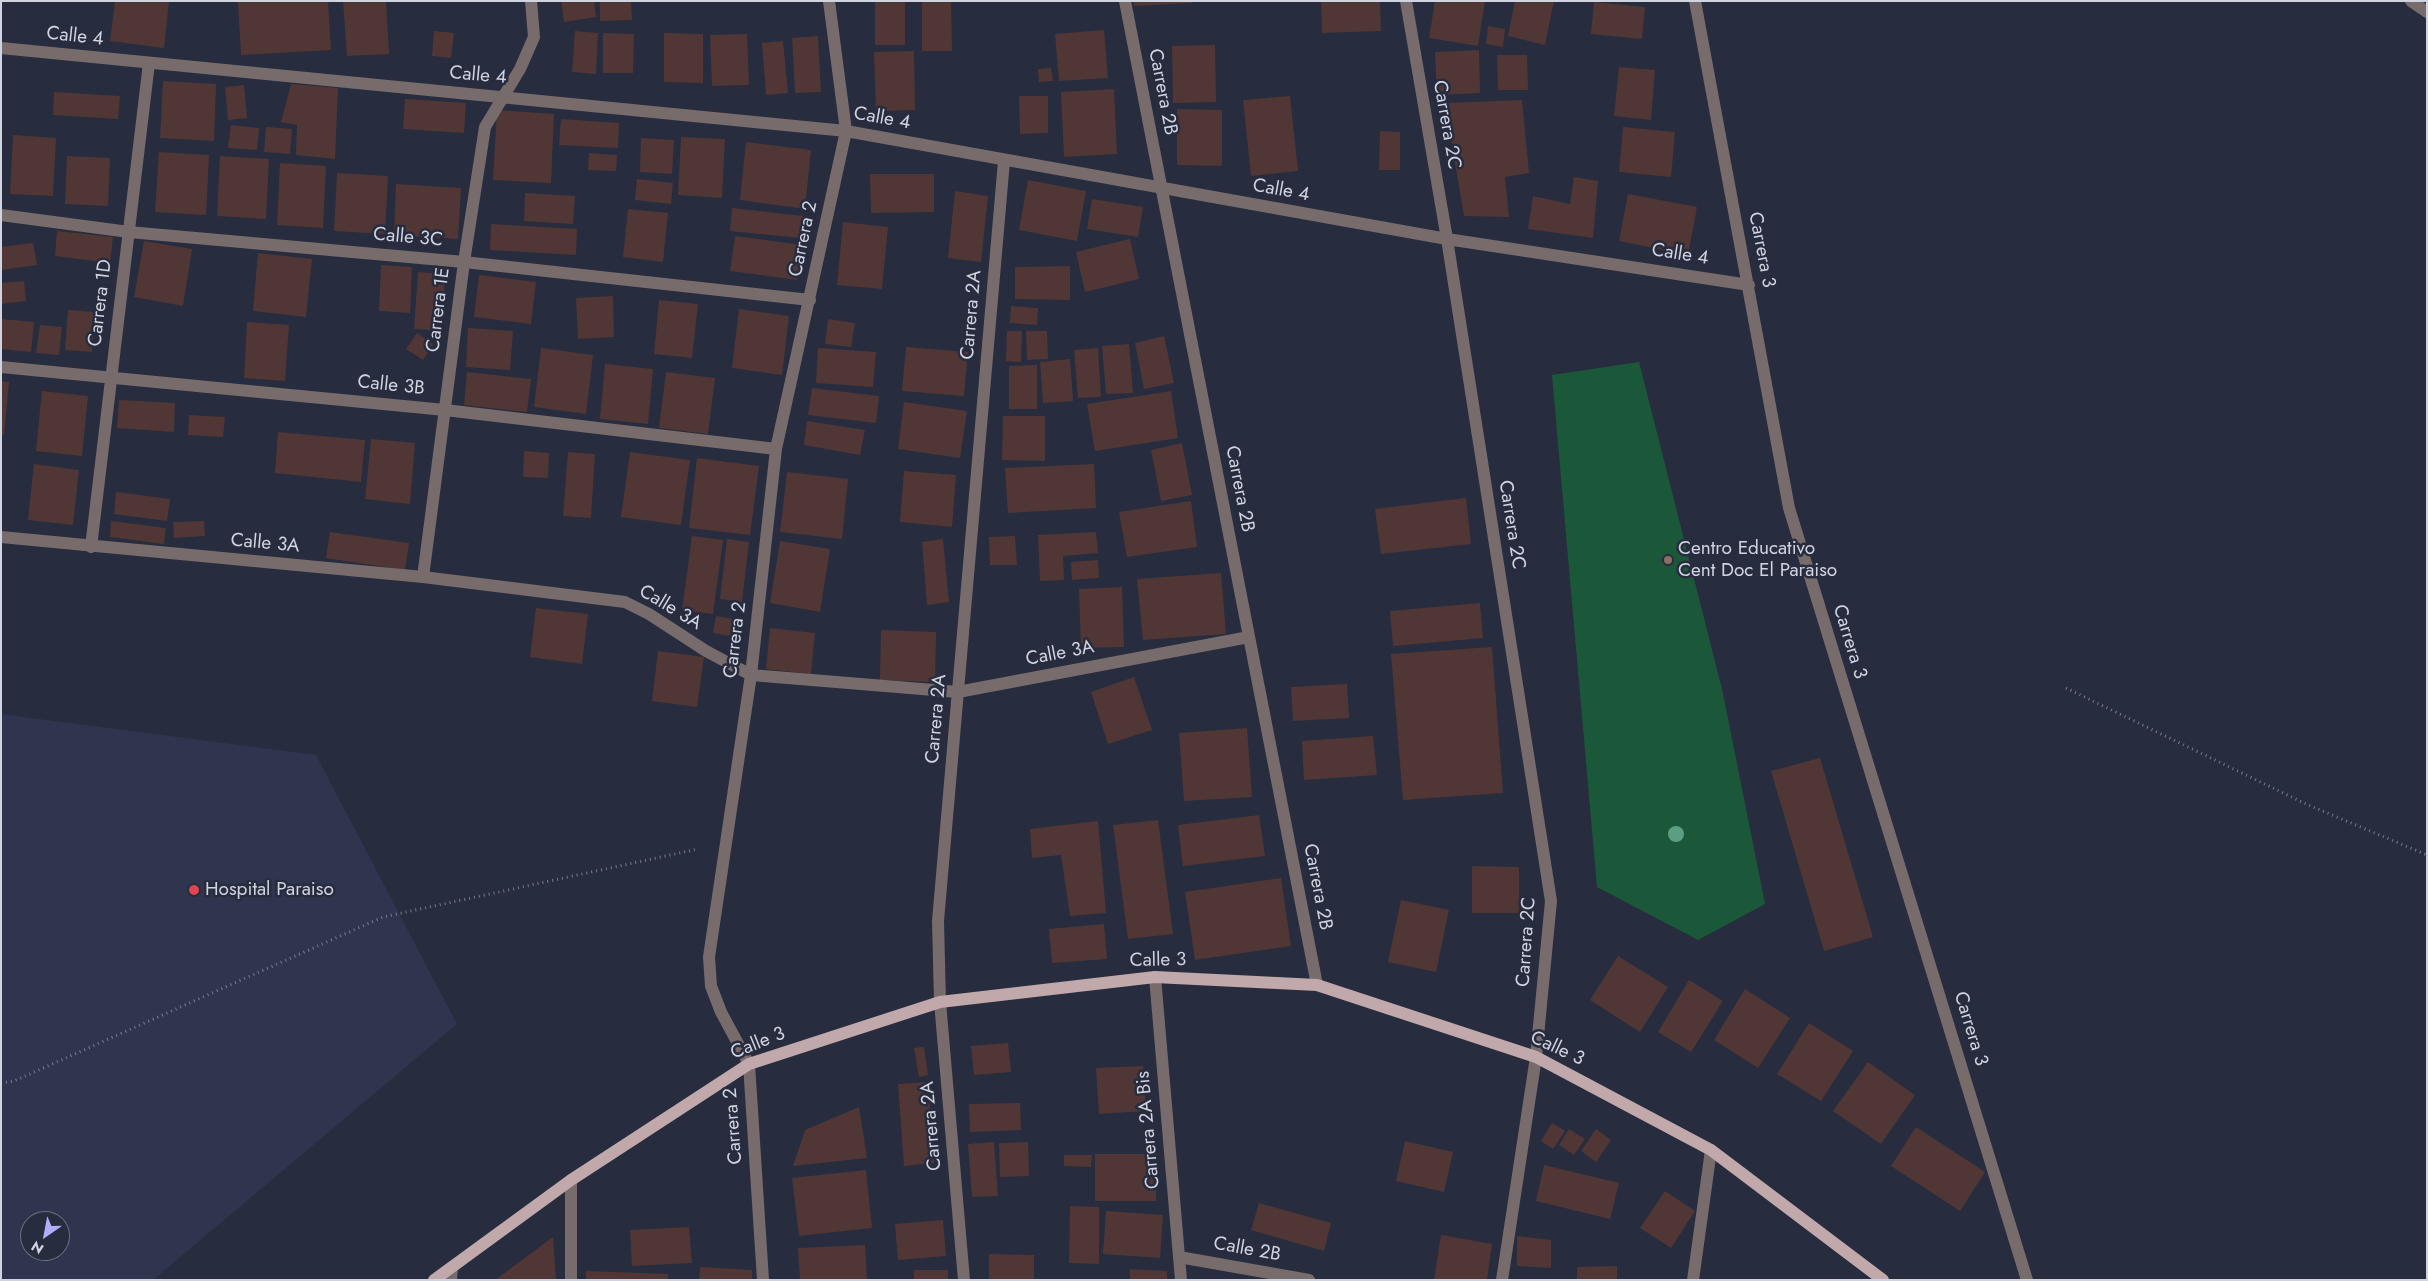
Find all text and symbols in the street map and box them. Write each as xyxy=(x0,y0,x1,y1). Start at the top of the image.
street label: Calle 4 xyxy=(45,23,105,51)
street label: Carrera 2B xyxy=(1142,47,1182,137)
street label: Calle 4 xyxy=(448,62,508,90)
street label: Carrera 2C xyxy=(1427,79,1465,171)
street label: Calle 4 xyxy=(852,103,912,135)
street label: Calle 4 xyxy=(1251,175,1311,207)
street label: Carrera 2 xyxy=(785,199,823,279)
street label: Carrera 3 xyxy=(1743,210,1779,290)
street label: Calle 3C xyxy=(372,224,444,252)
street label: Calle 4 xyxy=(1650,239,1710,271)
street label: Carrera 1D xyxy=(84,258,118,348)
street label: Carrera 1E xyxy=(423,266,455,354)
street label: Carrera 2A xyxy=(957,269,987,361)
street label: Calle 3B xyxy=(356,371,426,401)
street label: Carrera 2B xyxy=(1219,444,1259,534)
street label: Carrera 2C xyxy=(1493,479,1529,571)
street label: Calle 3A xyxy=(230,530,300,558)
place label: Centro Educativo Cent Doc El Paraiso xyxy=(1678,538,1837,582)
marker: Centro Educativo Cent Doc El Paraiso xyxy=(1662,554,1674,566)
street label: Calle 3A xyxy=(635,580,705,636)
street label: Carrera 2 xyxy=(720,600,752,680)
street label: Carrera 3 xyxy=(1827,602,1871,682)
street label: Calle 3A xyxy=(1024,636,1096,672)
street label: Carrera 2A xyxy=(922,673,952,765)
street label: Carrera 2B xyxy=(1297,842,1337,932)
place label: Hospital Paraiso xyxy=(205,879,334,901)
marker: Hospital Paraiso xyxy=(187,883,201,897)
street label: Carrera 2C xyxy=(1512,896,1542,988)
street label: Calle 3 xyxy=(1129,949,1187,973)
street label: Carrera 3 xyxy=(1948,989,1992,1069)
street label: Calle 3 xyxy=(727,1023,789,1065)
street label: Calle 3 xyxy=(1526,1027,1588,1071)
street label: Carrera 2A Bis xyxy=(1132,1070,1166,1190)
street label: Carrera 2A xyxy=(917,1080,947,1172)
street label: Carrera 2 xyxy=(720,1087,748,1165)
north arrow xyxy=(20,1211,70,1261)
street label: Calle 2B xyxy=(1212,1233,1282,1267)
text: N xyxy=(27,1236,47,1259)

